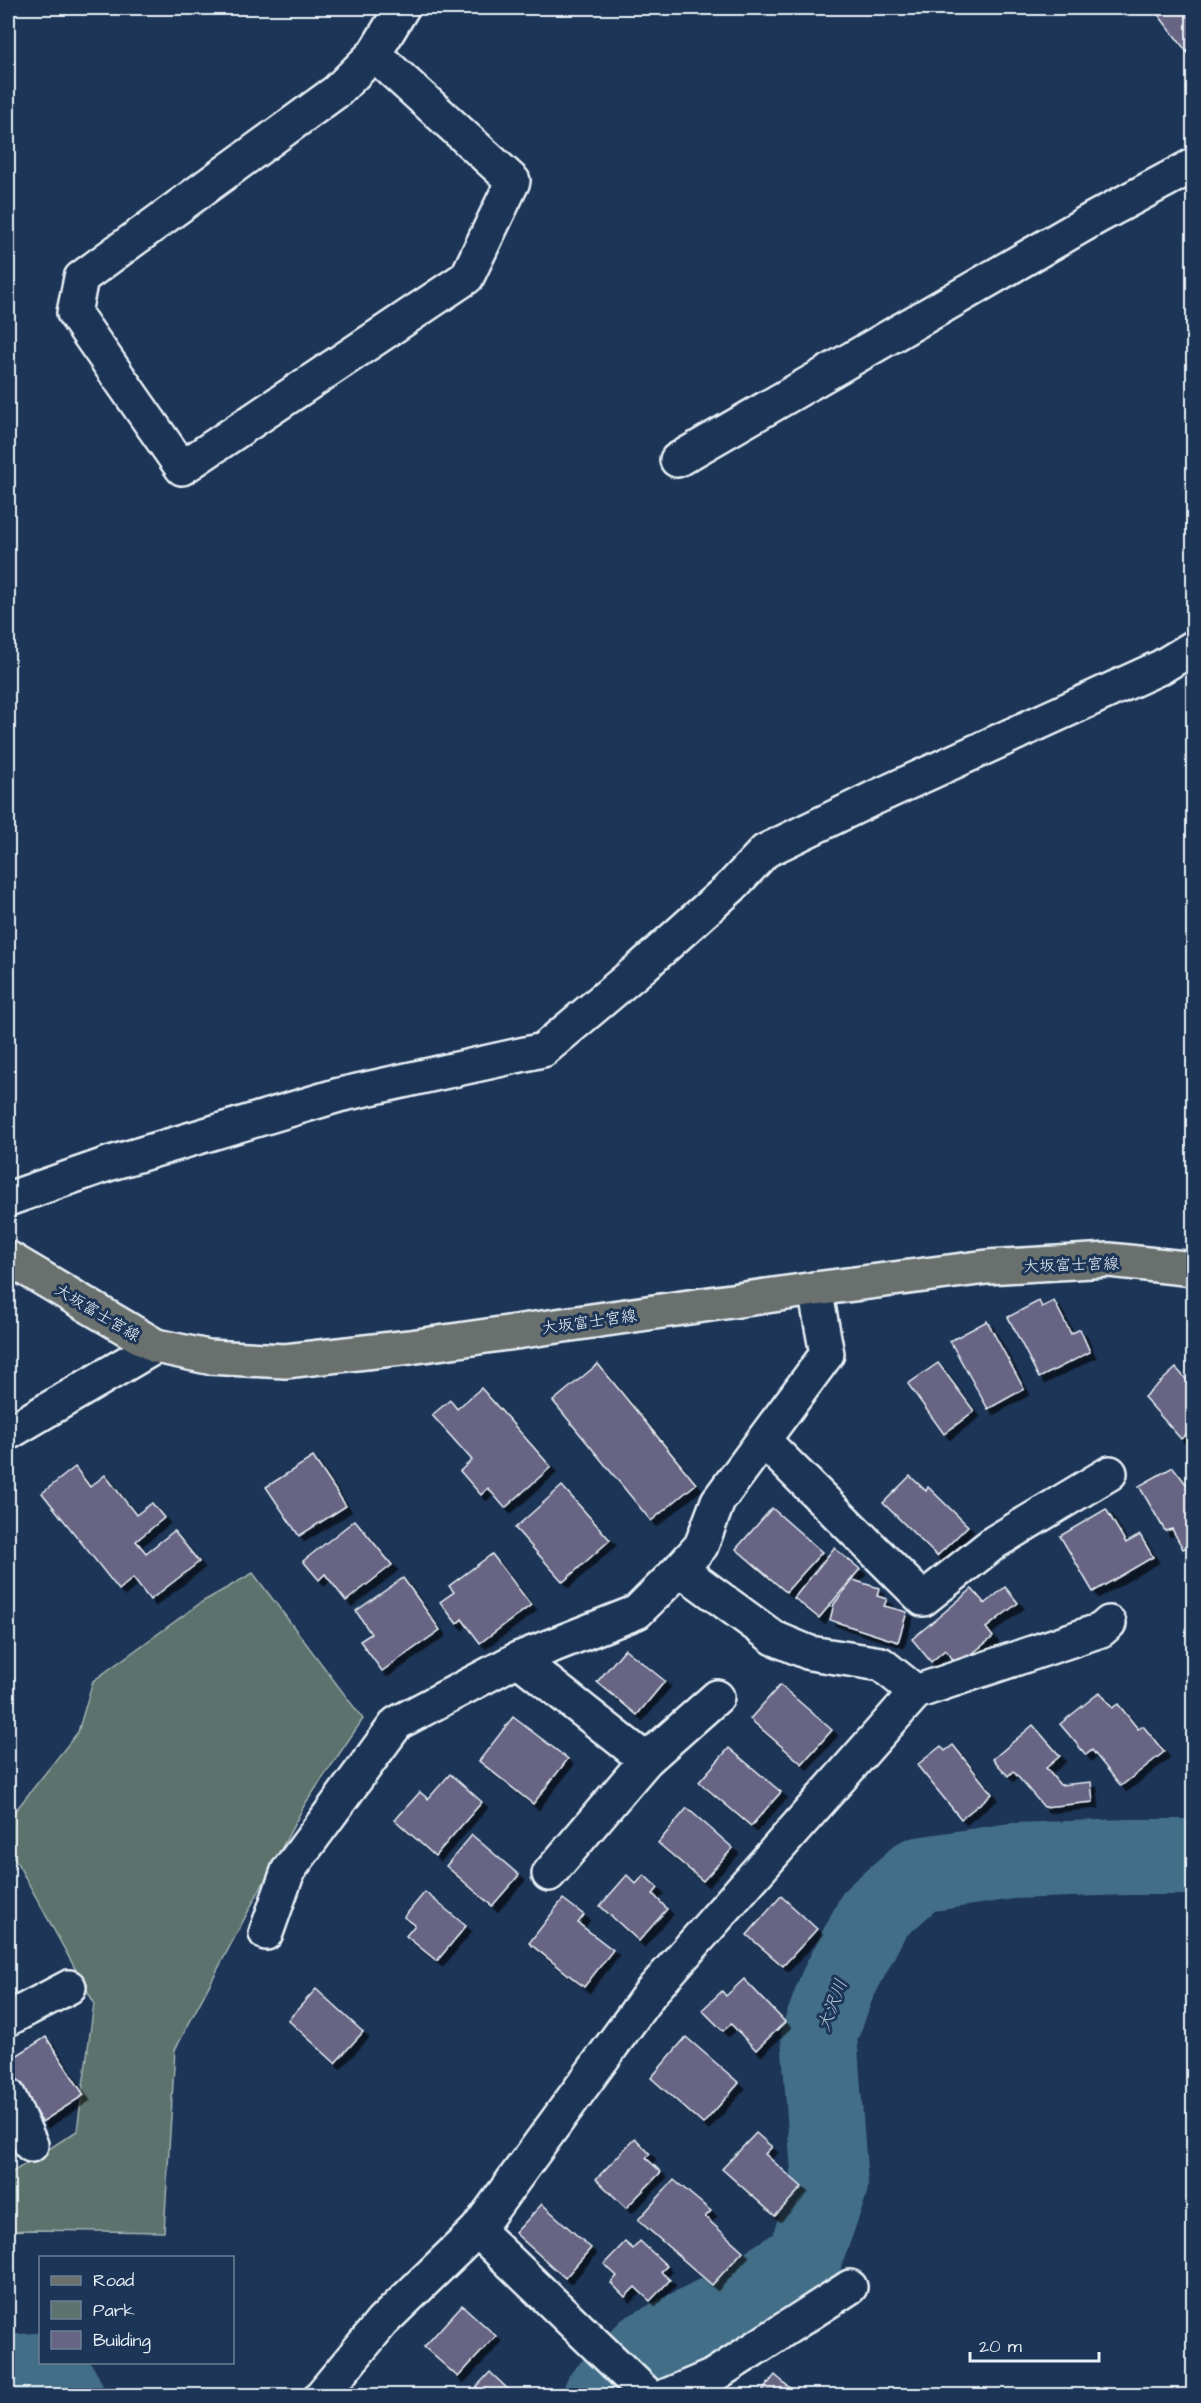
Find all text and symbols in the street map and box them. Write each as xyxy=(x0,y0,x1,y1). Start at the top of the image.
street label: 大坂富士宮線 xyxy=(1023,1252,1119,1278)
street label: 大坂富士宮線 xyxy=(51,1279,144,1347)
street label: 大坂富士宮線 xyxy=(540,1304,638,1340)
water label: 大沢川 xyxy=(811,1975,854,2035)
legend xyxy=(39,2256,234,2364)
text: Road xyxy=(93,2268,134,2293)
text: Park xyxy=(93,2298,135,2323)
scale bar xyxy=(970,2325,1099,2363)
text: Building xyxy=(93,2328,151,2354)
text: 20 m xyxy=(979,2334,1022,2359)

